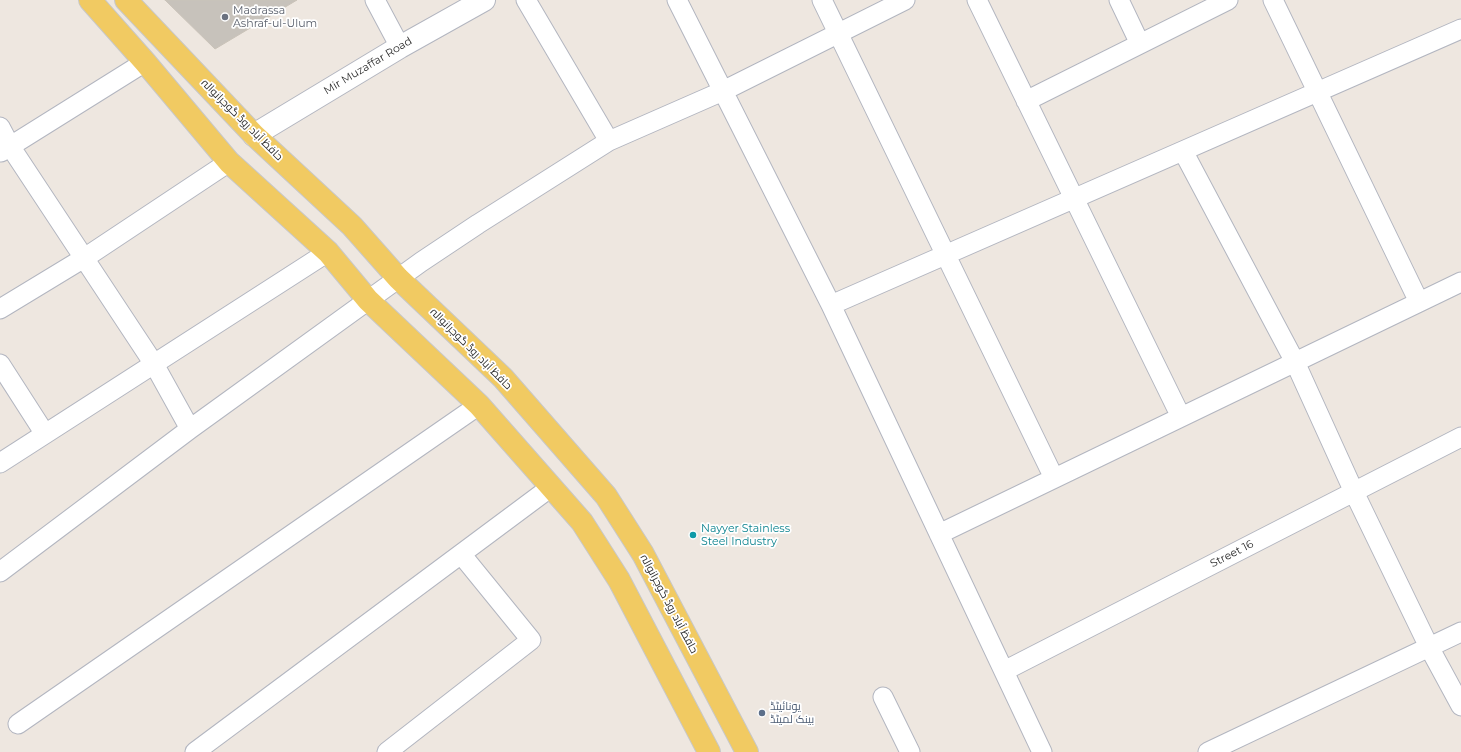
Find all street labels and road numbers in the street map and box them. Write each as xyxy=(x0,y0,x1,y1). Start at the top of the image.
street label: Mir Muzaffar Road xyxy=(321,34,415,98)
street label: حافظ آباد روڈ گوجرانوالہ xyxy=(198,76,286,164)
street label: حافظ آباد روڈ گوجرانوالہ xyxy=(427,305,515,393)
street label: Street 16 xyxy=(1208,537,1256,571)
street label: حافظ آباد روڈ گوجرانوالہ xyxy=(637,552,701,656)

